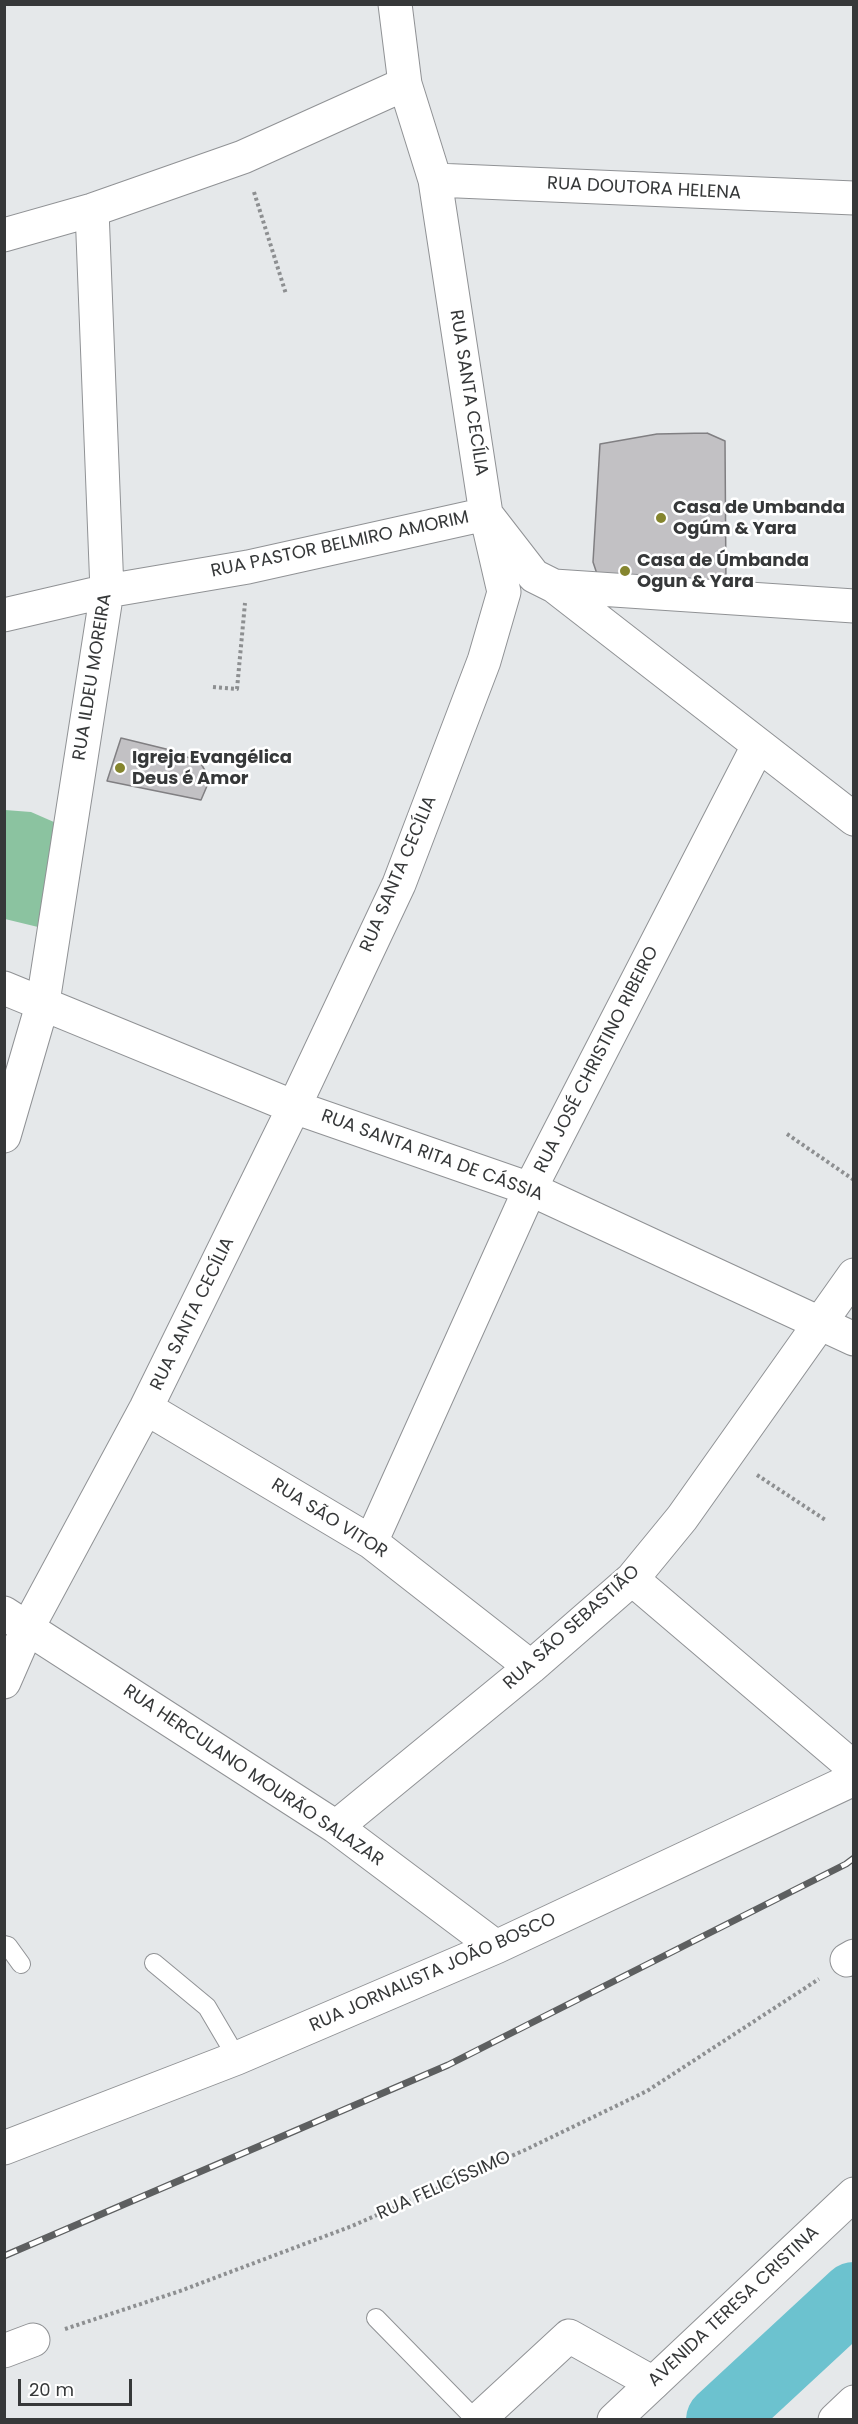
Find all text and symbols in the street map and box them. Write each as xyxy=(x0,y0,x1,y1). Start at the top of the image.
street label: RUA DOUTORA HELENA xyxy=(546,173,742,205)
street label: RUA SANTA CECÍLIA xyxy=(444,308,492,478)
place label: Casa de Umbanda Ogúm & Yara xyxy=(673,497,845,540)
street label: RUA PASTOR BELMIRO AMORIM xyxy=(209,507,471,583)
marker: Casa de Umbanda Ogúm & Yara xyxy=(654,511,668,525)
place label: Casa de Úmbanda Ogun & Yara xyxy=(637,550,809,592)
marker: Casa de Úmbanda Ogun & Yara xyxy=(618,564,632,578)
street label: RUA ILDEU MOREIRA xyxy=(69,592,117,762)
place label: Igreja Evangélica Deus é Amor xyxy=(132,747,292,789)
marker: Igreja Evangélica Deus é Amor xyxy=(113,761,127,775)
street label: RUA SANTA CECÍLIA xyxy=(356,793,442,955)
street label: RUA JOSÉ CHRISTINO RIBEIRO xyxy=(530,943,664,1177)
street label: RUA SANTA RITA DE CÁSSIA xyxy=(318,1106,546,1206)
street label: RUA SANTA CECÍLIA xyxy=(147,1234,239,1394)
street label: RUA SÃO VITOR xyxy=(267,1475,391,1563)
street label: RUA SÃO SEBASTIÃO xyxy=(500,1561,644,1695)
street label: RUA HERCULANO MOURÃO SALAZAR xyxy=(119,1681,387,1871)
street label: RUA JORNALISTA JOÃO BOSCO xyxy=(306,1909,560,2037)
street label: RUA FELICÍSSIMO xyxy=(374,2147,514,2225)
street label: AVENIDA TERESA CRISTINA xyxy=(644,2222,824,2392)
scale bar xyxy=(21,2367,135,2405)
text: 20 m xyxy=(29,2377,74,2402)

